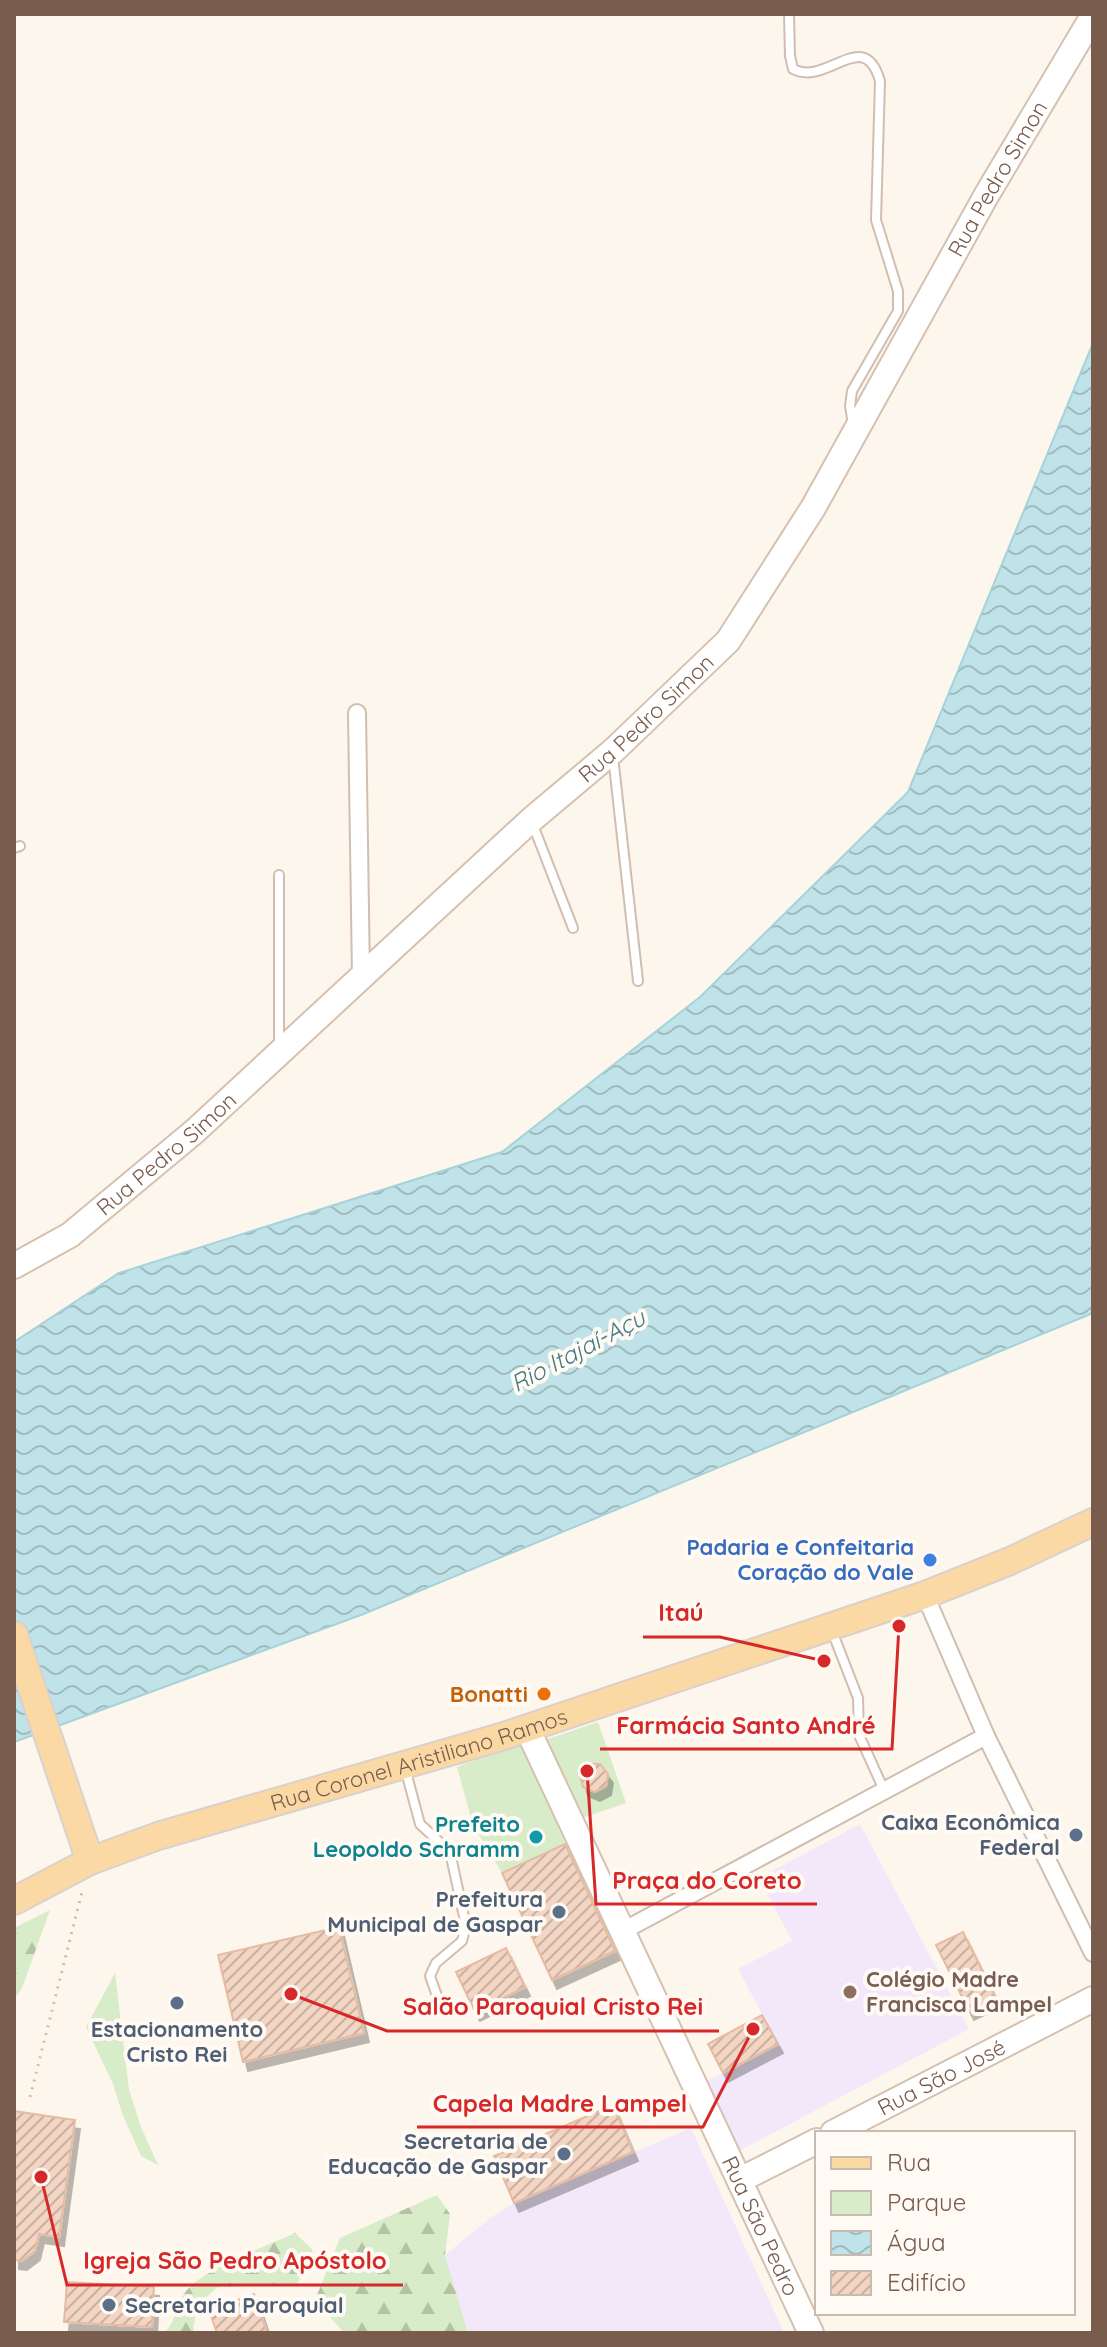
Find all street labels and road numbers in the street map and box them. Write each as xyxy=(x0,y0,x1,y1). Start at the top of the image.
street label: Rua Pedro Simon xyxy=(941,96,1053,262)
street label: Rua Pedro Simon xyxy=(572,648,720,788)
street label: Rua Pedro Simon xyxy=(90,1086,242,1221)
street label: Rua Coronel Aristiliano Ramos xyxy=(267,1702,571,1817)
street label: Rua São José xyxy=(873,2033,1010,2122)
street label: Rua São Pedro xyxy=(716,2151,806,2300)

